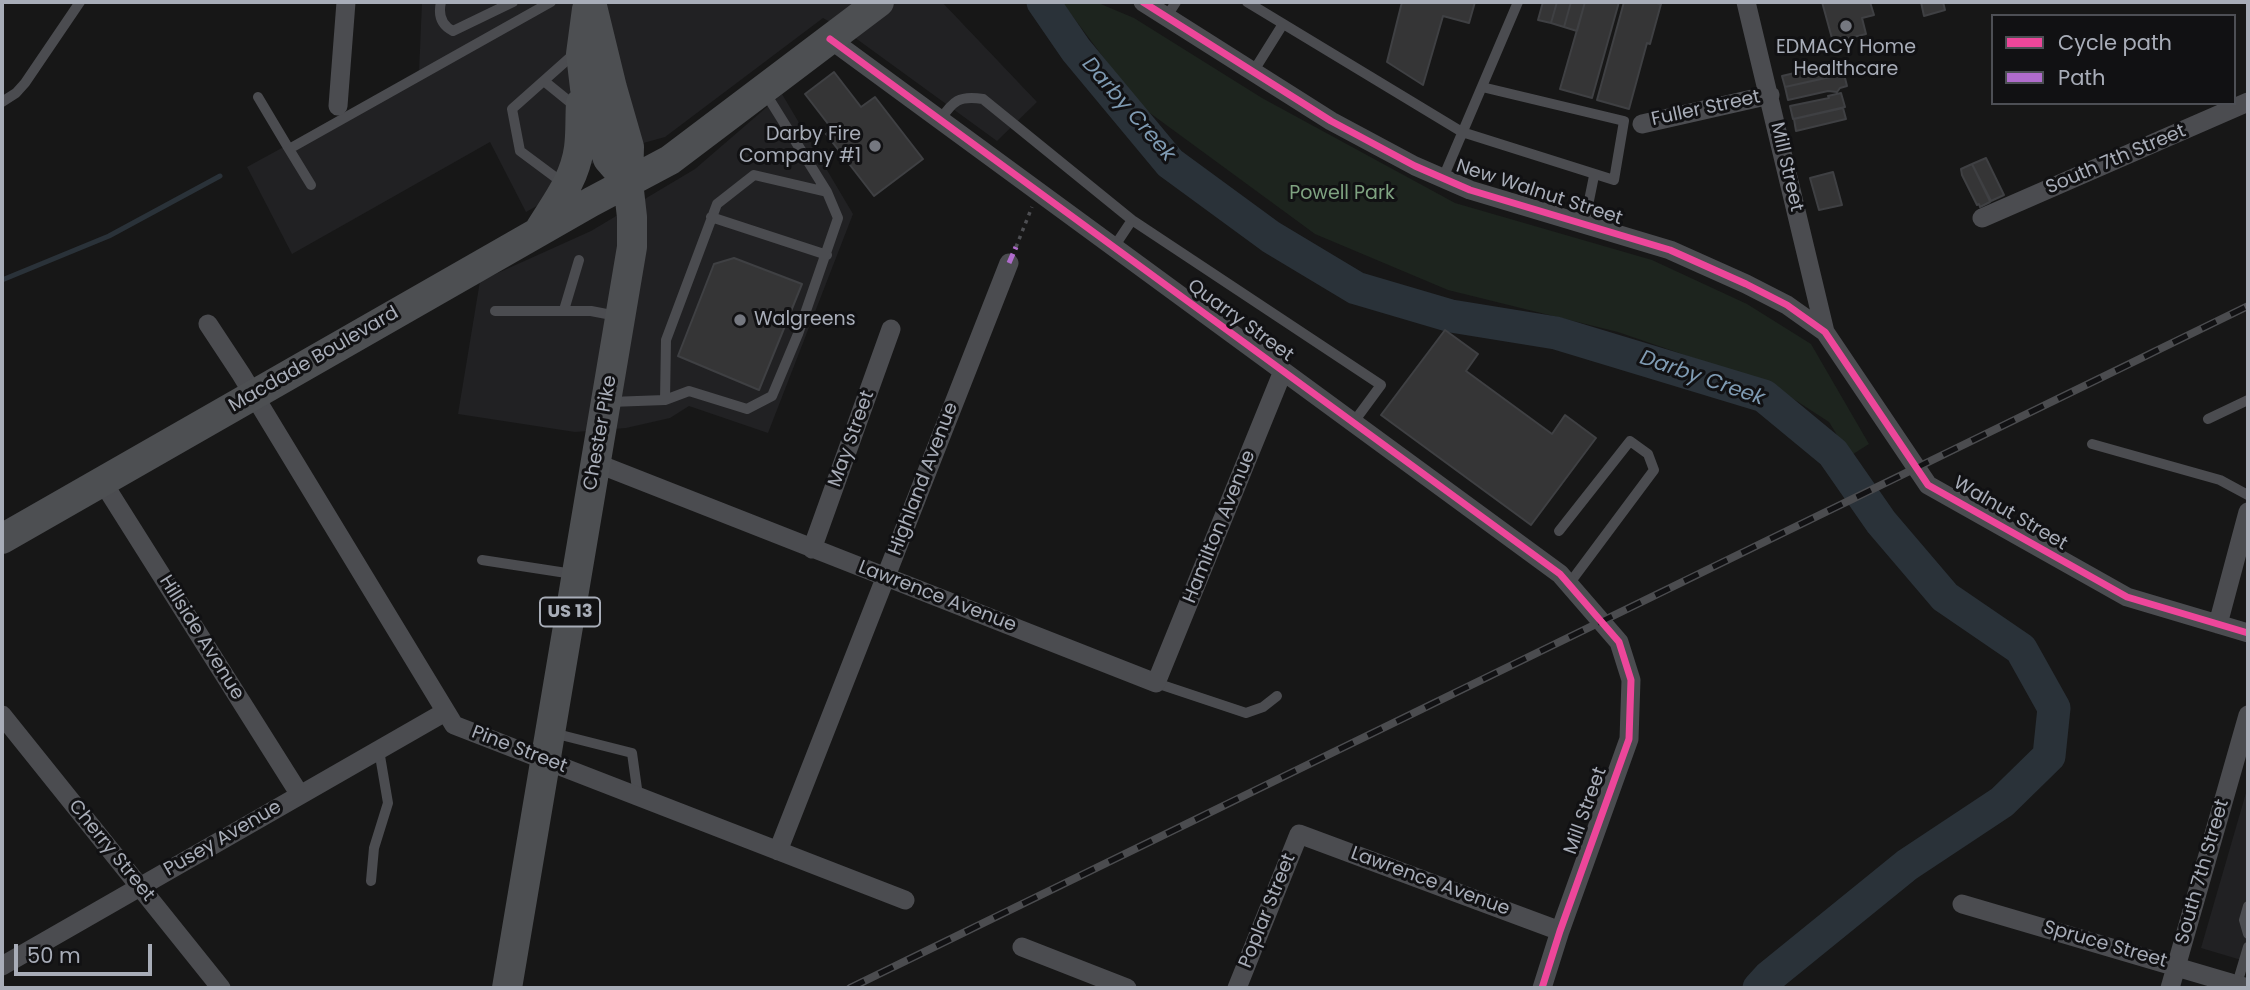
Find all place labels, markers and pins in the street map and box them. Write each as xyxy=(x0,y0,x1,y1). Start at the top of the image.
marker: EDMACY Home Healthcare xyxy=(1838,18,1854,34)
place label: EDMACY Home Healthcare xyxy=(1776,37,1916,81)
place label: Darby Fire Company #1 xyxy=(739,124,861,168)
marker: Darby Fire Company #1 xyxy=(867,138,883,154)
place label: Walgreens xyxy=(754,309,856,331)
marker: Walgreens xyxy=(732,312,748,328)

